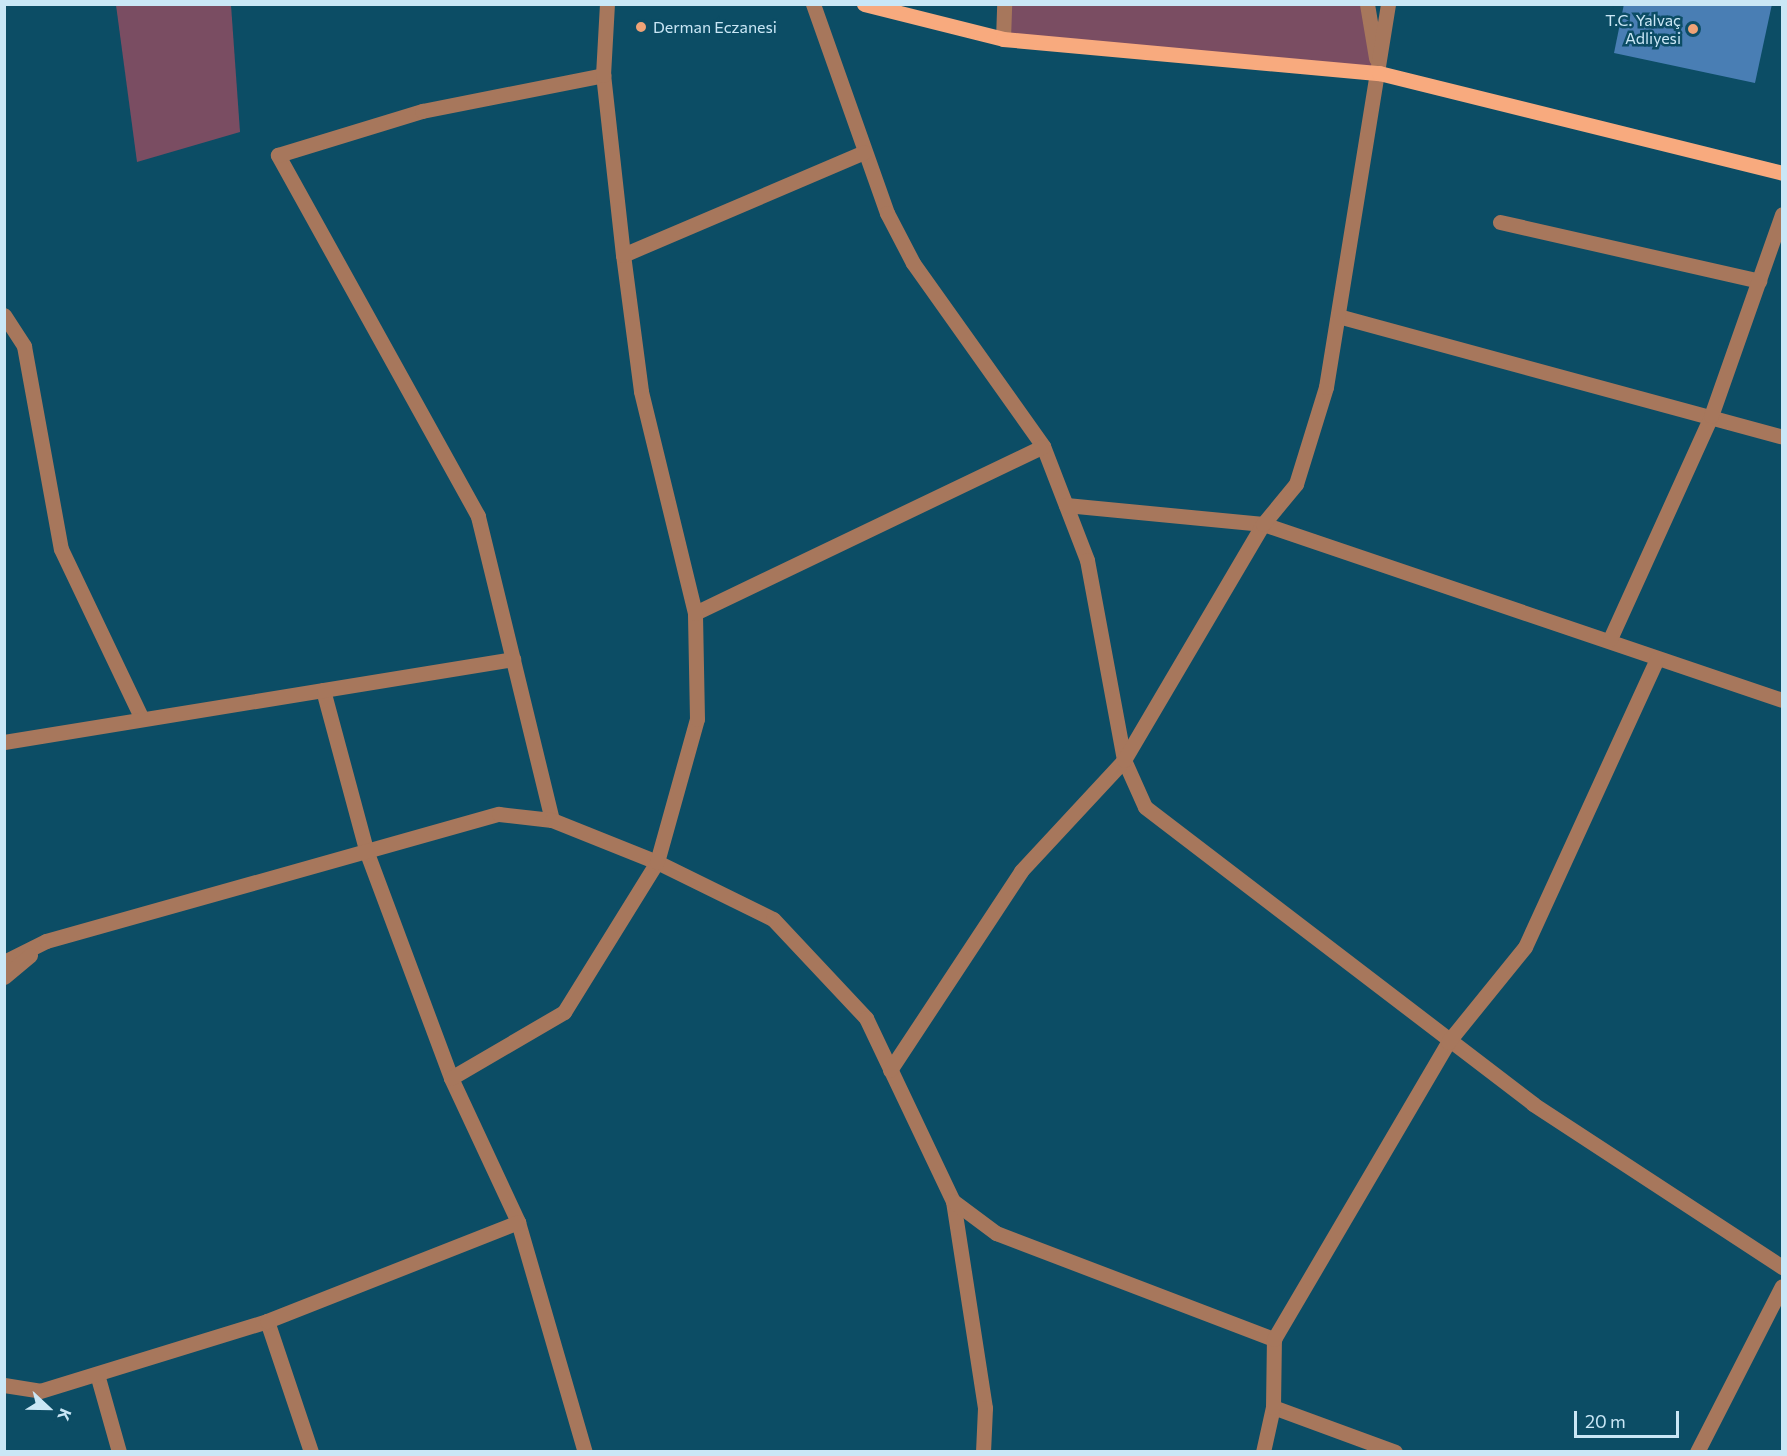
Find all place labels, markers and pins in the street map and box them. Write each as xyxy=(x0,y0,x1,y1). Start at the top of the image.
place label: T.C. Yalvaç Adliyesi xyxy=(1605,10,1681,48)
place label: Derman Eczanesi xyxy=(653,17,777,37)
marker: Derman Eczanesi xyxy=(634,20,648,34)
marker: T.C. Yalvaç Adliyesi xyxy=(1686,22,1700,36)

